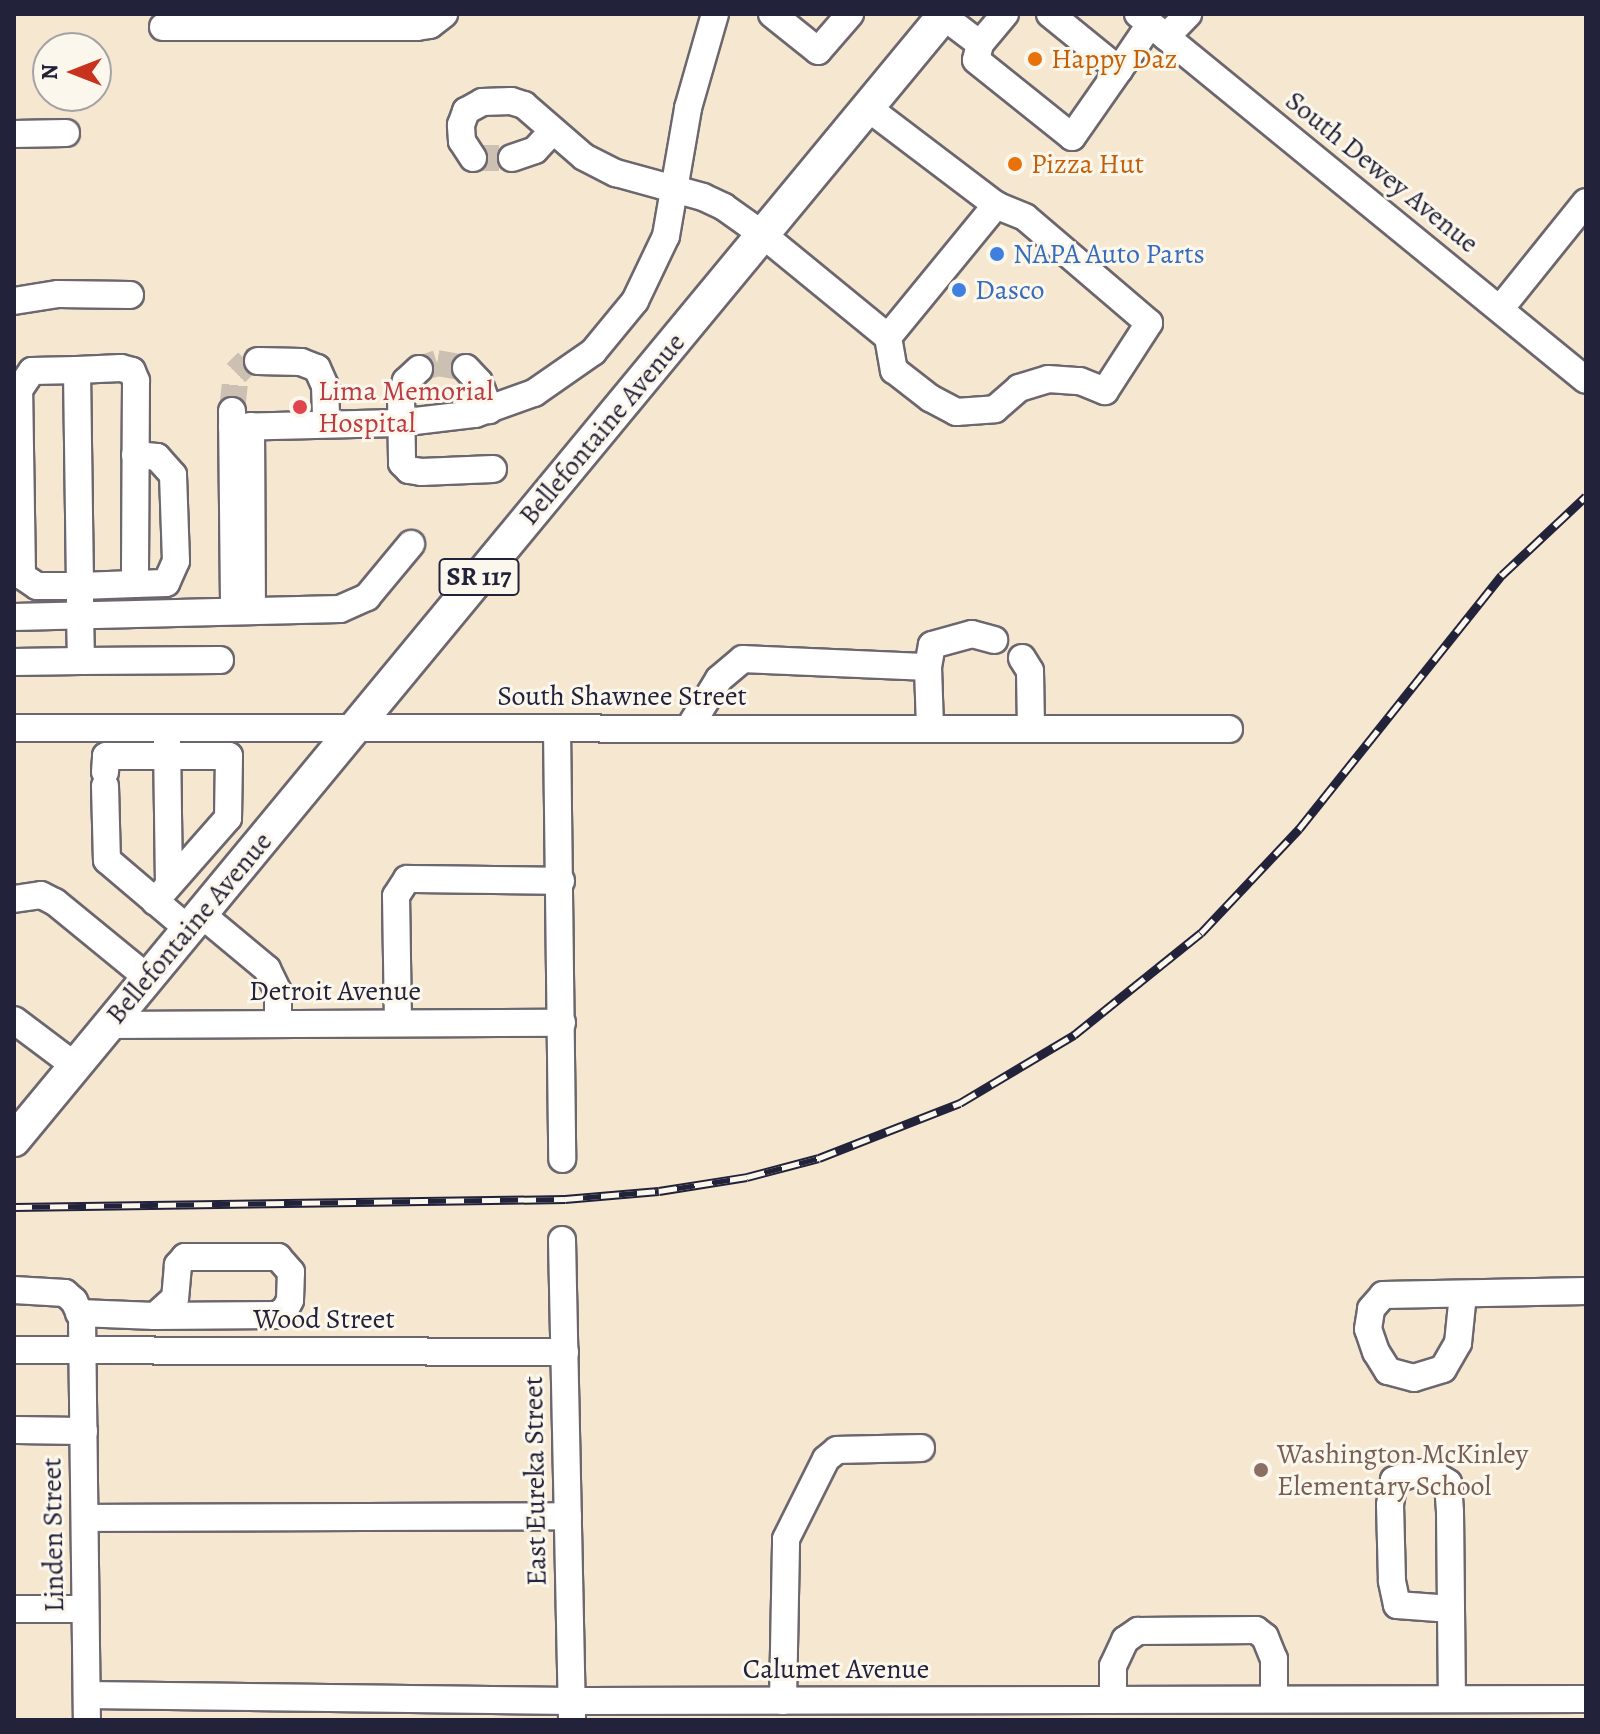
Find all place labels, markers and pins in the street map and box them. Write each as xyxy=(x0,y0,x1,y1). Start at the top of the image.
place label: Happy Daz xyxy=(1051,42,1177,76)
marker: Happy Daz xyxy=(1026,50,1044,68)
place label: Pizza Hut xyxy=(1031,147,1144,181)
marker: Pizza Hut xyxy=(1006,155,1024,173)
place label: NAPA Auto Parts xyxy=(1013,237,1205,271)
marker: NAPA Auto Parts xyxy=(988,245,1006,263)
place label: Dasco xyxy=(975,273,1044,307)
marker: Dasco xyxy=(950,281,968,299)
place label: Lima Memorial Hospital xyxy=(318,374,493,440)
marker: Lima Memorial Hospital xyxy=(289,396,311,418)
place label: Washington McKinley Elementary School xyxy=(1277,1437,1528,1503)
marker: Washington McKinley Elementary School xyxy=(1252,1461,1270,1479)

